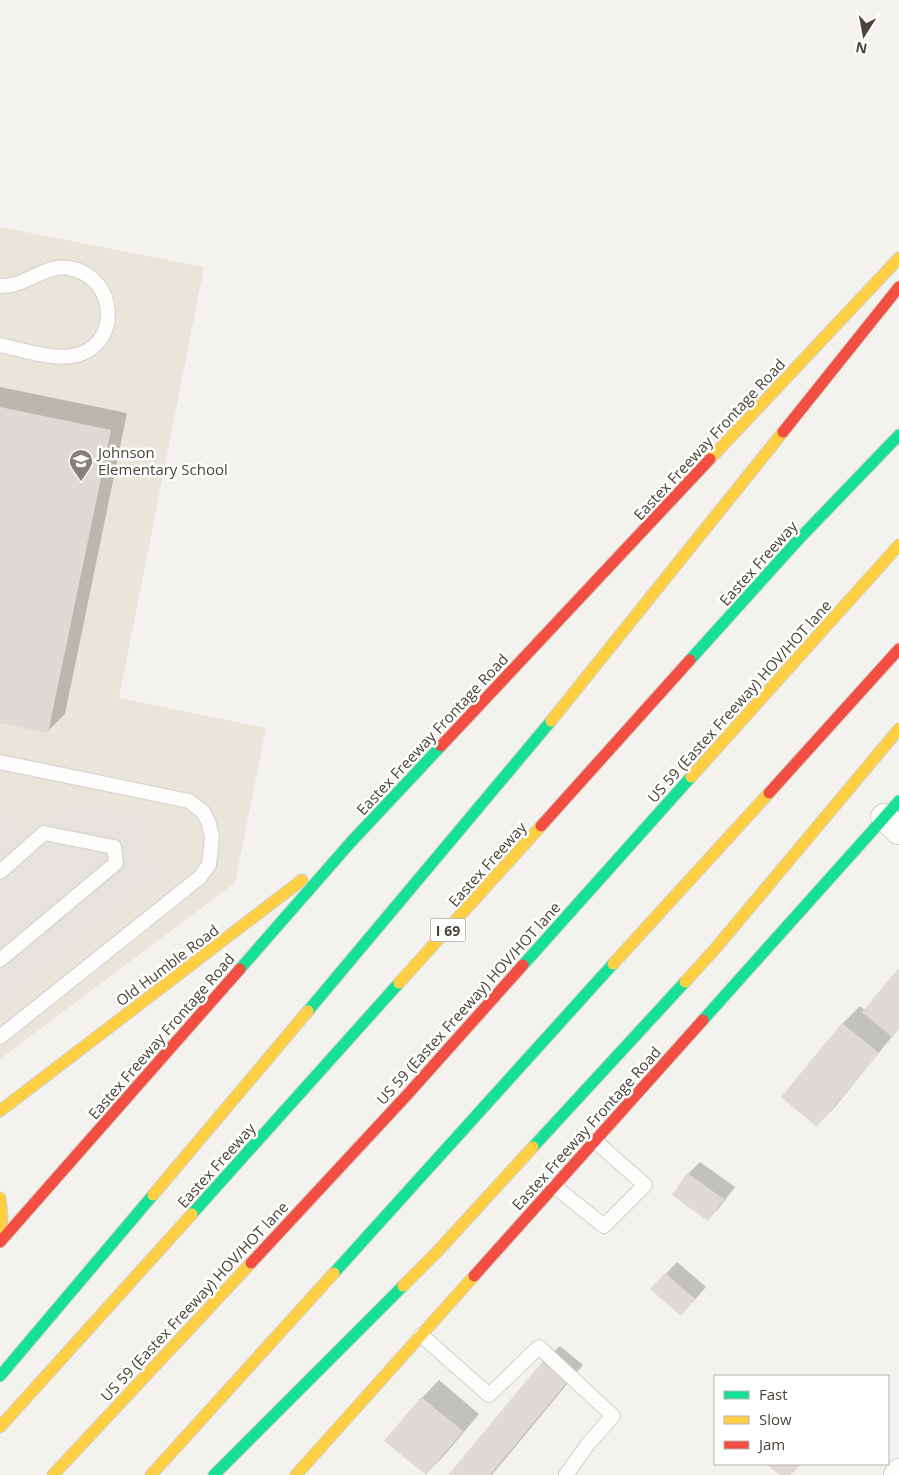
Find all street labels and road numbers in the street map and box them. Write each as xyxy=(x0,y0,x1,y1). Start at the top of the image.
street label: Eastex Freeway Frontage Road xyxy=(629,354,789,524)
street label: Eastex Freeway xyxy=(715,516,802,610)
street label: US 59 (Eastex Freeway) HOV/HOT lane xyxy=(643,595,835,807)
street label: Eastex Freeway Frontage Road xyxy=(352,649,512,819)
street label: Eastex Freeway xyxy=(444,817,531,911)
street label: US 59 (Eastex Freeway) HOV/HOT lane xyxy=(372,897,564,1109)
road number: I 69 xyxy=(430,918,466,942)
street label: Old Humble Road xyxy=(112,920,222,1010)
street label: Eastex Freeway Frontage Road xyxy=(83,949,239,1123)
street label: Eastex Freeway Frontage Road xyxy=(507,1042,665,1214)
street label: Eastex Freeway xyxy=(173,1118,260,1212)
street label: US 59 (Eastex Freeway) HOV/HOT lane xyxy=(96,1197,292,1405)

